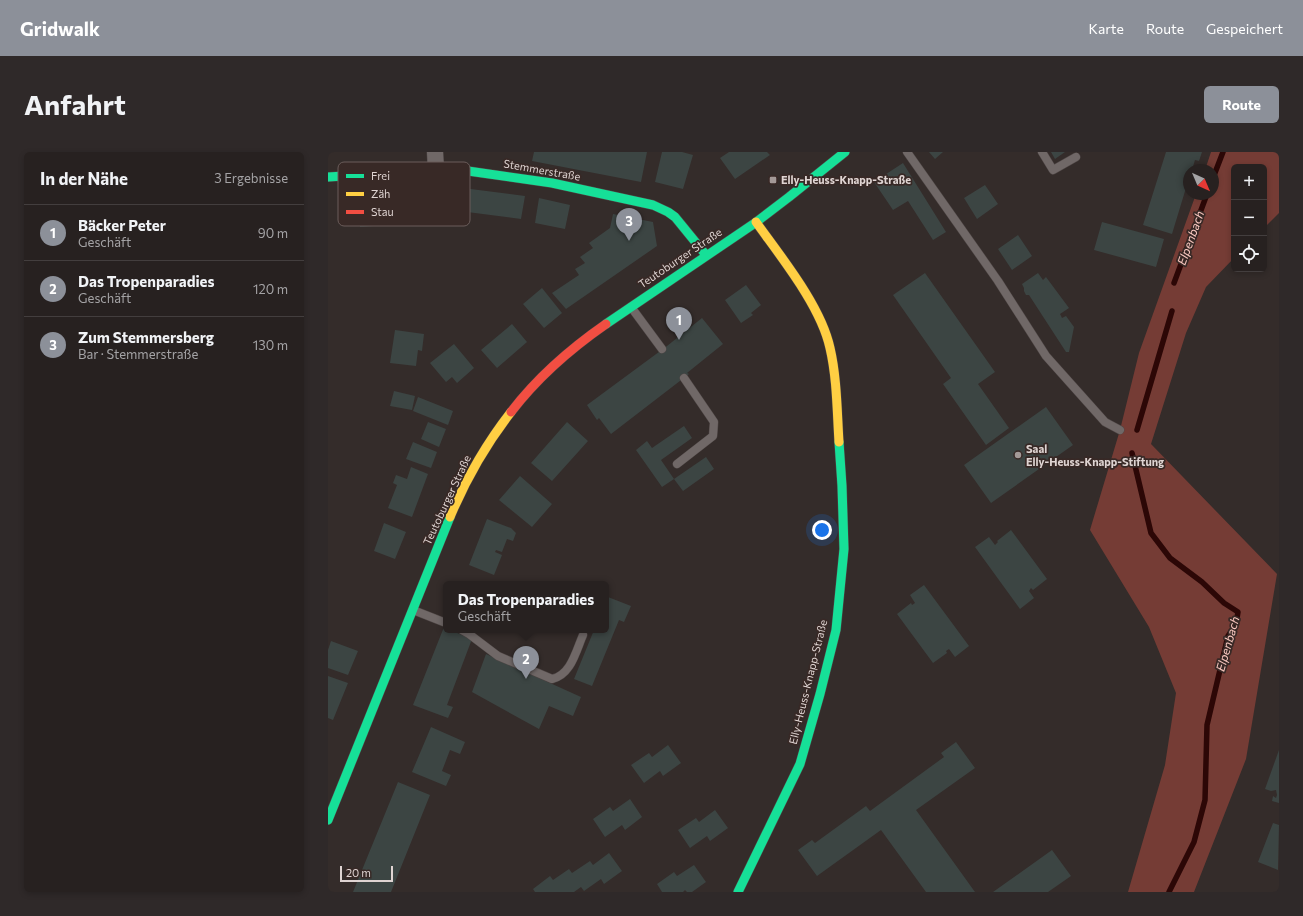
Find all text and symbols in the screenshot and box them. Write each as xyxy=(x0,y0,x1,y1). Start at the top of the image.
text: Gridwalk xyxy=(20,17,100,40)
text: Karte xyxy=(1089,20,1124,37)
text: Route xyxy=(1146,20,1184,37)
text: Gespeichert xyxy=(1206,20,1283,37)
button: Route xyxy=(1204,86,1279,123)
text: Anfahrt xyxy=(24,87,126,121)
street label: Stemmerstraße xyxy=(503,156,582,183)
legend xyxy=(338,162,470,226)
north arrow xyxy=(1183,164,1219,200)
map controls xyxy=(1231,164,1267,272)
button: + xyxy=(1231,164,1267,200)
text: In der Nähe xyxy=(40,168,128,189)
text: Frei xyxy=(371,169,390,182)
text: 3 Ergebnisse xyxy=(214,170,288,186)
place label: Elly-Heuss-Knapp-Straße xyxy=(781,173,911,186)
marker: Elly-Heuss-Knapp-Straße xyxy=(768,175,778,185)
text: Zäh xyxy=(371,187,390,200)
button: − xyxy=(1231,200,1267,236)
text: Stau xyxy=(371,205,394,218)
pin: 3 xyxy=(616,208,642,241)
water label: Elpenbach xyxy=(1174,209,1206,267)
text: Bäcker Peter xyxy=(78,216,166,234)
text: 1 xyxy=(50,225,56,241)
text: 90 m xyxy=(258,225,288,241)
street label: Teutoburger Straße xyxy=(636,225,724,290)
text: Geschäft xyxy=(78,234,131,250)
button: locate xyxy=(1231,236,1267,272)
text: Das Tropenparadies xyxy=(78,272,214,290)
text: 2 xyxy=(49,281,57,297)
text: 120 m xyxy=(253,281,288,297)
text: Geschäft xyxy=(78,290,131,306)
pin: 1 xyxy=(666,307,692,340)
text: Zum Stemmersberg xyxy=(78,328,214,346)
text: 3 xyxy=(49,337,57,353)
text: 130 m xyxy=(253,337,288,353)
text: Bar · Stemmerstraße xyxy=(78,346,198,362)
place label: Saal Elly-Heuss-Knapp-Stiftung xyxy=(1026,442,1164,468)
marker: Saal Elly-Heuss-Knapp-Stiftung xyxy=(1013,450,1023,460)
street label: Teutoburger Straße xyxy=(420,453,473,547)
your location xyxy=(812,520,832,540)
popup xyxy=(443,581,609,633)
text: Das Tropenparadies xyxy=(458,590,594,608)
text: Geschäft xyxy=(458,608,511,624)
water label: Elpenbach xyxy=(1212,614,1242,673)
street label: Elly-Heuss-Knapp-Straße xyxy=(786,618,829,745)
pin: 2 xyxy=(513,646,539,679)
scale bar xyxy=(340,864,393,883)
text: 20 m xyxy=(346,866,371,879)

